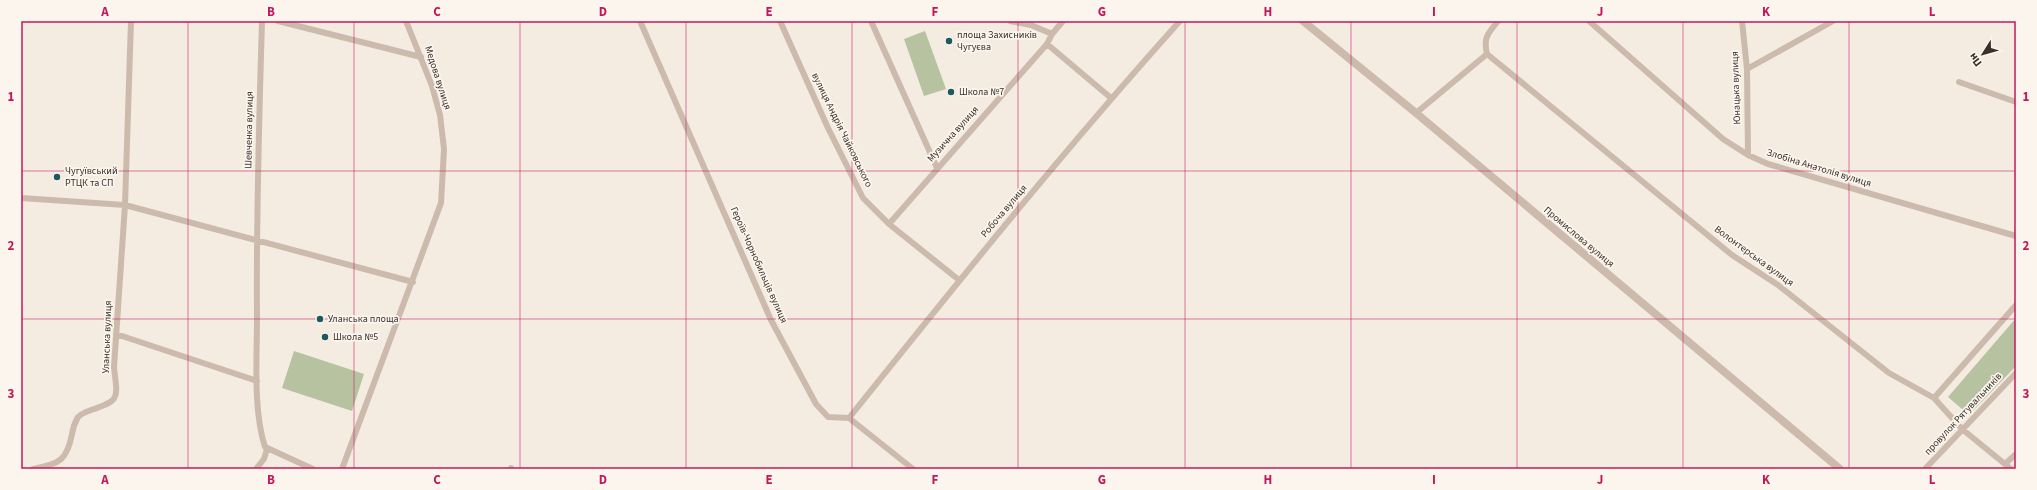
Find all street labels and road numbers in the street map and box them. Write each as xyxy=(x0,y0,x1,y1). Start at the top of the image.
street label: Медова вулиця xyxy=(421,44,455,112)
street label: Юнацька вулиця xyxy=(1728,51,1744,125)
street label: вулиця Андрія Чайковського xyxy=(808,70,876,190)
street label: Шевченка вулиця xyxy=(241,91,257,169)
street label: Музична вулиця xyxy=(924,103,982,165)
street label: Злобіна Анатолія вулиця xyxy=(1765,145,1873,191)
street label: Робоча вулиця xyxy=(978,182,1030,240)
street label: Промислова вулиця xyxy=(1541,203,1617,271)
street label: Героїв-Чорнобильців вулиця xyxy=(727,205,791,325)
street label: Волонтерська вулиця xyxy=(1711,222,1797,290)
street label: Уланська вулиця xyxy=(99,300,115,374)
street label: провулок Рятувальників xyxy=(1921,370,2005,458)

